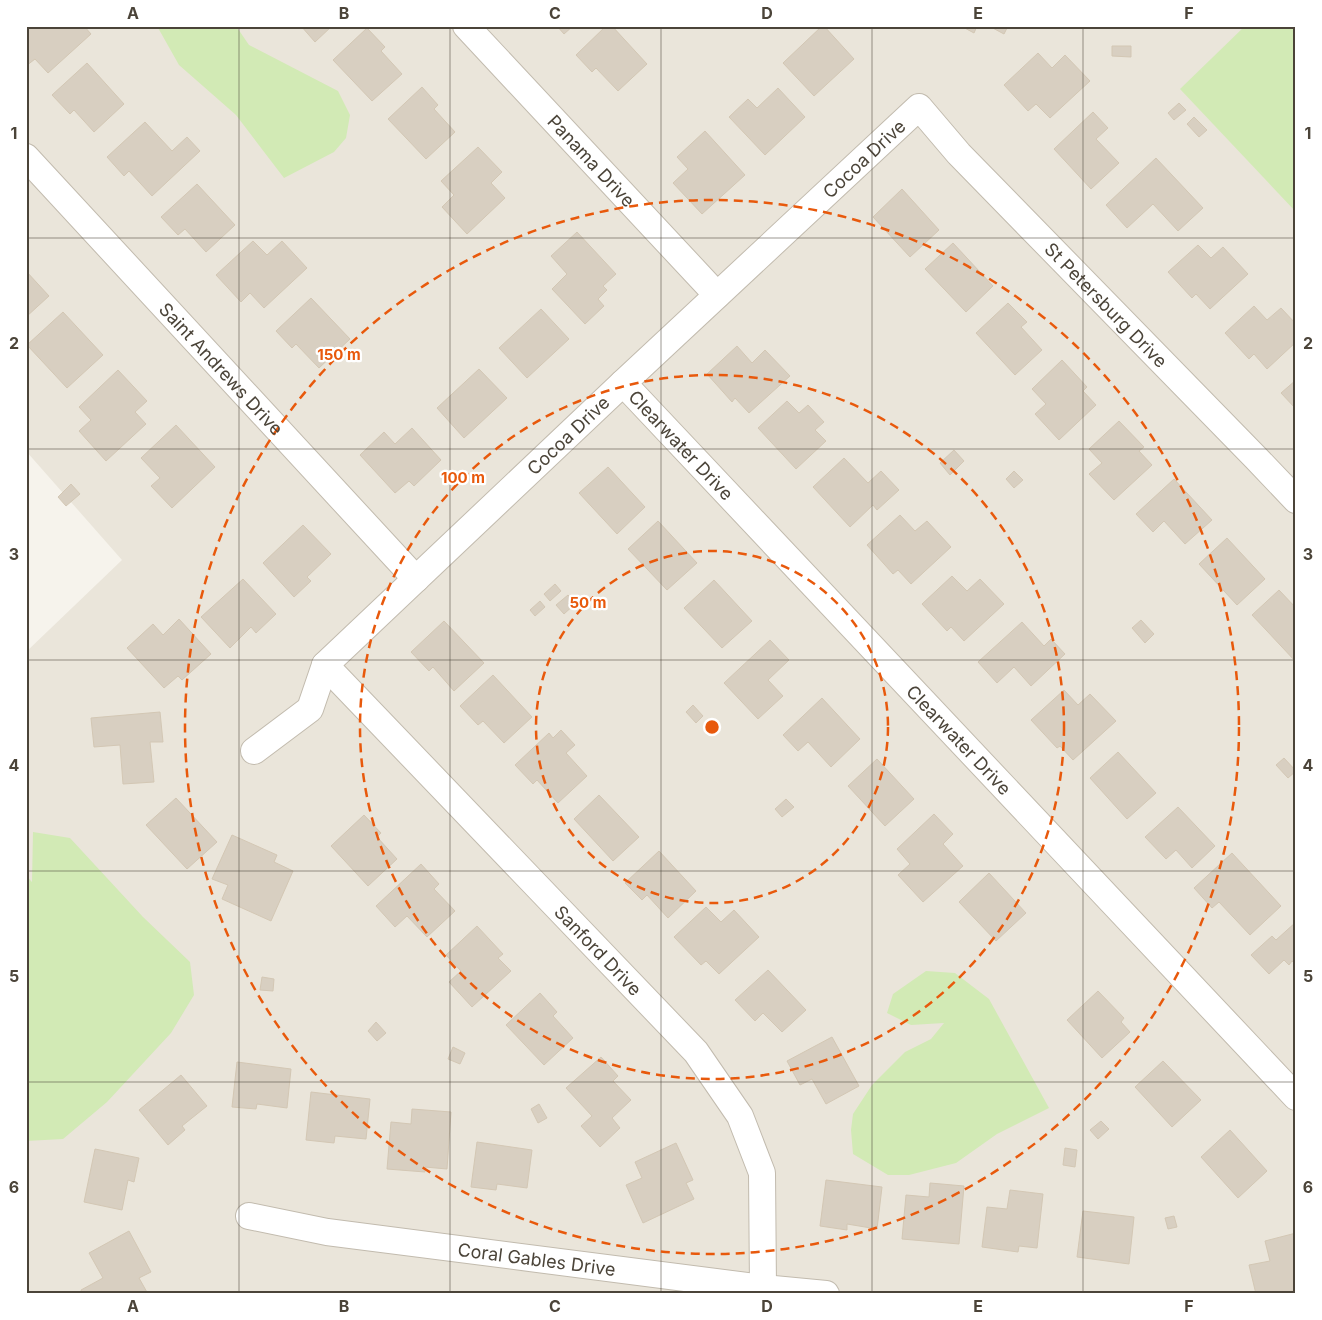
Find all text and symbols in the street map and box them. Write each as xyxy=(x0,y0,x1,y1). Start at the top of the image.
text: A xyxy=(127,3,139,23)
text: B xyxy=(339,3,349,23)
text: C xyxy=(549,3,561,23)
text: D xyxy=(761,3,773,23)
text: E xyxy=(973,3,983,23)
text: F xyxy=(1184,3,1194,23)
street label: Panama Drive xyxy=(544,110,639,211)
street label: Cocoa Drive xyxy=(818,115,909,202)
text: 1 xyxy=(11,123,17,143)
text: 1 xyxy=(1305,123,1311,143)
street label: St Petersburg Drive xyxy=(1041,238,1172,371)
street label: Saint Andrews Drive xyxy=(155,298,288,439)
text: 2 xyxy=(9,333,19,353)
text: 2 xyxy=(1303,333,1313,353)
text: 150 m xyxy=(317,345,361,364)
street label: Clearwater Drive xyxy=(625,386,738,504)
street label: Cocoa Drive xyxy=(523,391,613,479)
text: 100 m xyxy=(441,468,485,487)
text: 3 xyxy=(9,544,19,564)
text: 3 xyxy=(1303,544,1313,564)
text: 50 m xyxy=(570,593,606,612)
street label: Clearwater Drive xyxy=(902,680,1016,799)
centre of rings xyxy=(703,718,721,736)
text: 4 xyxy=(9,755,20,775)
text: 4 xyxy=(1303,755,1314,775)
street label: Sanford Drive xyxy=(550,901,646,999)
text: 5 xyxy=(9,966,19,986)
text: 5 xyxy=(1303,966,1313,986)
text: 6 xyxy=(9,1177,19,1197)
text: 6 xyxy=(1303,1177,1313,1197)
street label: Coral Gables Drive xyxy=(456,1238,617,1279)
text: A xyxy=(127,1296,139,1316)
text: B xyxy=(339,1296,349,1316)
text: C xyxy=(549,1296,561,1316)
text: D xyxy=(761,1296,773,1316)
text: E xyxy=(973,1296,983,1316)
text: F xyxy=(1184,1296,1194,1316)

